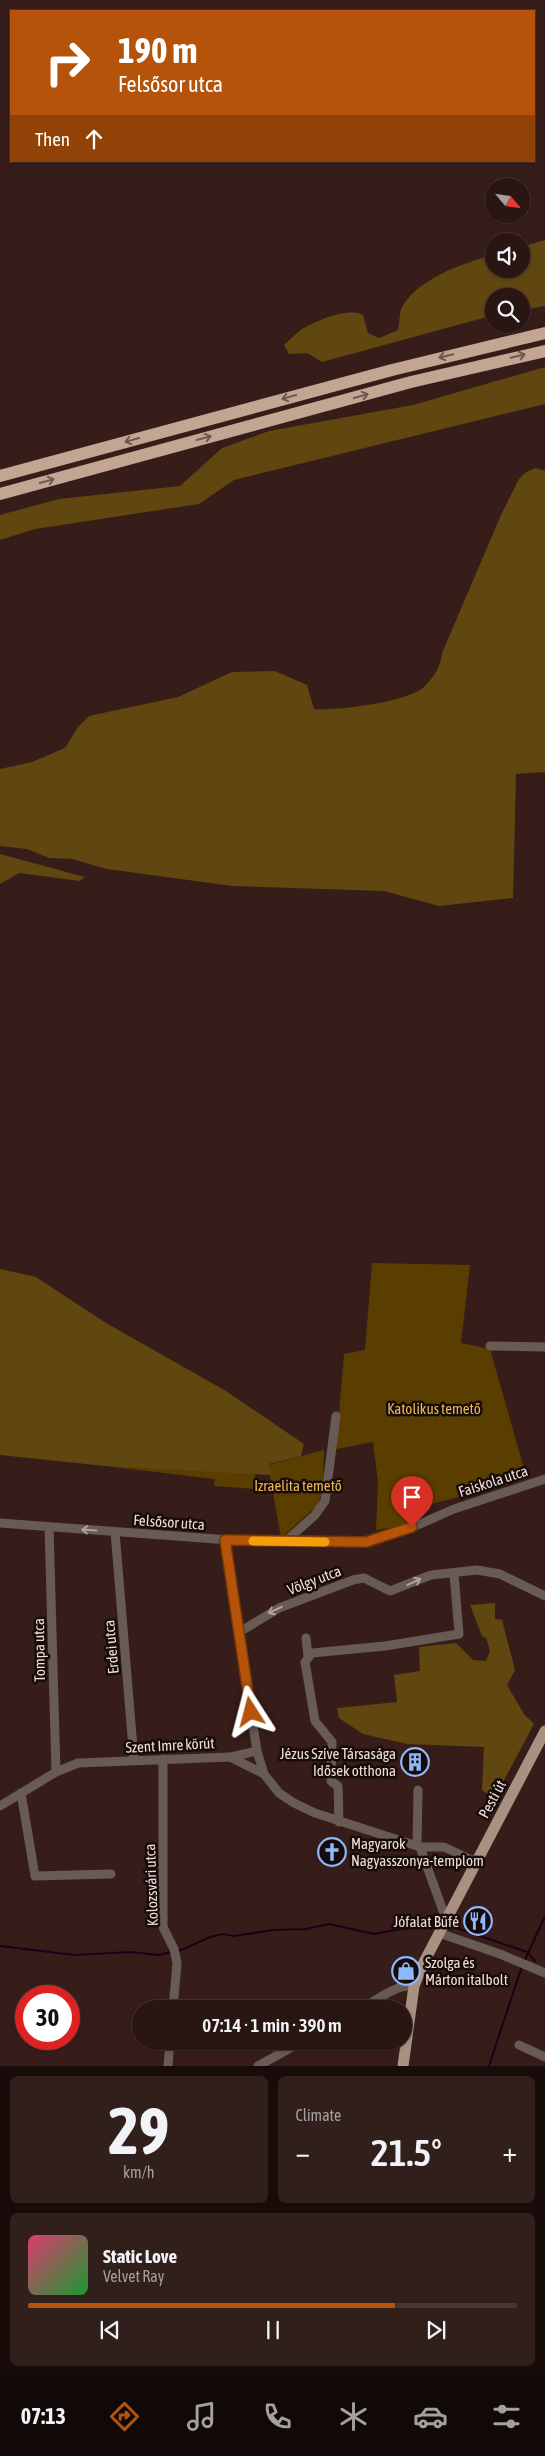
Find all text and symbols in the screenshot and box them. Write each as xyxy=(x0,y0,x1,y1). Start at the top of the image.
icon: right xyxy=(35,30,100,95)
text: 190 m xyxy=(118,30,197,70)
text: Felsősor utca xyxy=(118,71,223,97)
icon: ahead xyxy=(80,125,108,153)
text: Then xyxy=(35,128,70,150)
north arrow xyxy=(485,178,530,222)
map controls xyxy=(485,178,530,333)
button: sound xyxy=(485,233,530,278)
button: search xyxy=(485,288,530,333)
one-way arrow xyxy=(510,351,526,360)
one-way arrow xyxy=(439,352,455,361)
one-way arrow xyxy=(352,391,368,400)
one-way arrow xyxy=(282,393,298,403)
one-way arrow xyxy=(195,433,211,443)
one-way arrow xyxy=(125,436,141,445)
one-way arrow xyxy=(39,476,55,485)
park label: Katolikus temető xyxy=(387,1400,481,1417)
street label: Faiskola utca xyxy=(456,1462,530,1500)
pin xyxy=(391,1476,433,1527)
park label: Izraelita temető xyxy=(254,1477,342,1494)
icon: arrive xyxy=(398,1483,426,1511)
street label: Felsősor utca xyxy=(133,1511,205,1533)
one-way arrow xyxy=(82,1525,98,1535)
street label: Völgy utca xyxy=(285,1562,343,1598)
one-way arrow xyxy=(407,1577,422,1587)
one-way arrow xyxy=(268,1606,283,1616)
street label: Tompa utca xyxy=(30,1618,48,1682)
street label: Erdei utca xyxy=(100,1619,122,1675)
position arrow xyxy=(224,1685,276,1737)
street label: Szent Imre körút xyxy=(125,1734,215,1756)
place label: Jézus Szíve Társasága Idősek otthona xyxy=(280,1745,396,1779)
building icon: Jézus Szíve Társasága Idősek otthona xyxy=(400,1747,430,1777)
street label: Pesti út xyxy=(475,1777,509,1821)
place label: Magyarok Nagyasszonya-templom xyxy=(351,1835,484,1869)
church icon: Magyarok Nagyasszonya-templom xyxy=(317,1837,347,1867)
street label: Kolozsvári utca xyxy=(141,1844,161,1926)
restaurant icon: Jófalat Büfé xyxy=(463,1906,493,1936)
place label: Jófalat Büfé xyxy=(393,1913,459,1930)
place label: Szolga és Márton italbolt xyxy=(425,1954,508,1988)
shop icon: Szolga és Márton italbolt xyxy=(391,1956,421,1986)
speed limit sign: 30 xyxy=(15,1985,80,2050)
text: 07:14 · 1 min · 390 m xyxy=(202,2014,342,2036)
text: 29 xyxy=(108,2093,169,2168)
text: Climate xyxy=(296,2106,341,2124)
text: 21.5° xyxy=(371,2131,442,2174)
text: − xyxy=(296,2136,310,2168)
text: + xyxy=(502,2136,517,2168)
text: km/h xyxy=(123,2163,155,2181)
text: Static Love xyxy=(103,2245,177,2267)
text: Velvet Ray xyxy=(103,2267,164,2285)
icon: previous xyxy=(96,2316,124,2344)
icon: pause xyxy=(259,2316,287,2344)
icon: next xyxy=(422,2316,450,2344)
icon: directions xyxy=(107,2399,142,2434)
icon: music xyxy=(184,2399,219,2434)
icon: phone xyxy=(260,2399,295,2434)
icon: climate xyxy=(336,2399,371,2434)
icon: car xyxy=(413,2399,448,2434)
icon: filters xyxy=(489,2399,524,2434)
text: 07:13 xyxy=(21,2403,66,2429)

